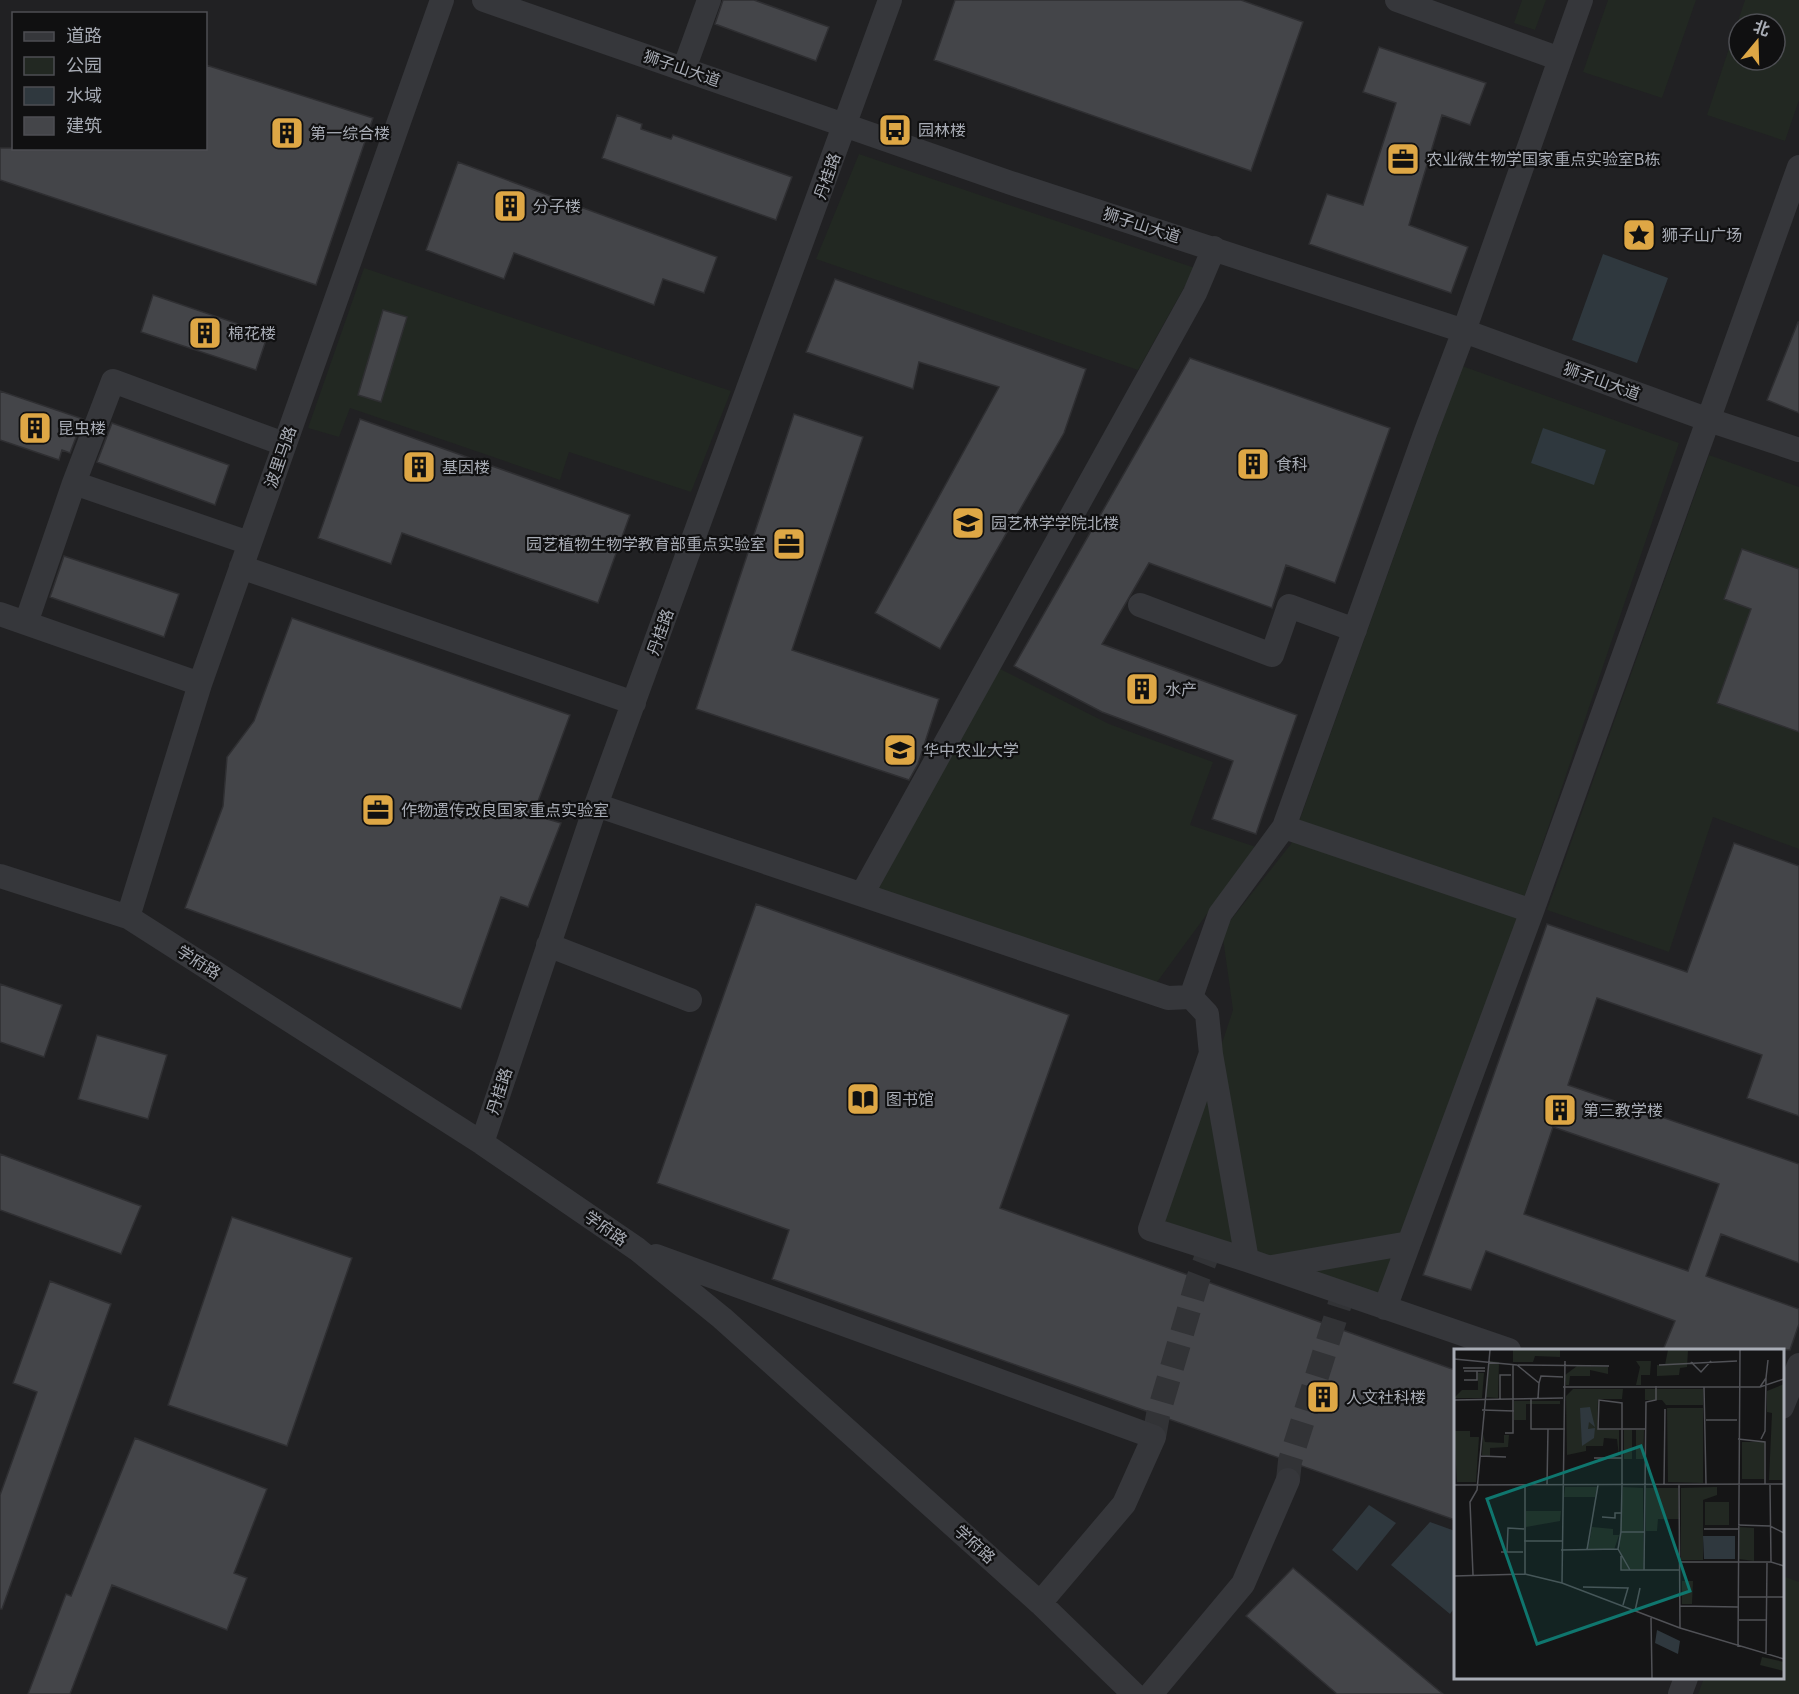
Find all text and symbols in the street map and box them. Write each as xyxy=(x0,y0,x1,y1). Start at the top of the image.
legend xyxy=(12,12,207,150)
north arrow xyxy=(1727,12,1787,72)
text: 北 xyxy=(1751,16,1773,40)
text: 道路 xyxy=(66,25,102,46)
street label: 狮子山大道 xyxy=(641,46,723,90)
text: 公园 xyxy=(66,55,102,76)
text: 水域 xyxy=(66,85,102,106)
bus stop icon: 园林楼 xyxy=(877,112,913,148)
text: 建筑 xyxy=(66,115,102,136)
building icon: 第一综合楼 xyxy=(269,115,305,151)
place label: 园林楼 xyxy=(918,120,966,140)
place label: 第一综合楼 xyxy=(310,123,390,143)
office icon: 农业微生物学国家重点实验室B栋 xyxy=(1385,141,1421,177)
place label: 农业微生物学国家重点实验室B栋 xyxy=(1426,149,1660,169)
street label: 丹桂路 xyxy=(809,150,845,202)
building icon: 分子楼 xyxy=(492,188,528,224)
place label: 分子楼 xyxy=(533,196,581,216)
street label: 狮子山大道 xyxy=(1101,203,1183,247)
place icon: 狮子山广场 xyxy=(1621,217,1657,253)
place label: 狮子山广场 xyxy=(1662,225,1742,245)
building icon: 棉花楼 xyxy=(187,315,223,351)
place label: 棉花楼 xyxy=(228,323,276,343)
street label: 狮子山大道 xyxy=(1561,358,1643,404)
building icon: 昆虫楼 xyxy=(17,410,53,446)
place label: 昆虫楼 xyxy=(58,418,106,438)
street label: 波里马路 xyxy=(260,423,300,491)
building icon: 食科 xyxy=(1235,446,1271,482)
building icon: 基因楼 xyxy=(401,449,437,485)
place label: 食科 xyxy=(1276,454,1308,474)
place label: 基因楼 xyxy=(442,457,490,477)
school or university icon: 园艺林学学院北楼 xyxy=(950,505,986,541)
place label: 园艺林学学院北楼 xyxy=(991,513,1119,533)
office icon: 园艺植物生物学教育部重点实验室 xyxy=(771,526,807,562)
place label: 园艺植物生物学教育部重点实验室 xyxy=(526,534,766,554)
street label: 丹桂路 xyxy=(642,606,678,658)
building icon: 水产 xyxy=(1124,671,1160,707)
place label: 水产 xyxy=(1165,679,1197,699)
school or university icon: 华中农业大学 xyxy=(882,732,918,768)
place label: 华中农业大学 xyxy=(923,740,1019,760)
office icon: 作物遗传改良国家重点实验室 xyxy=(360,792,396,828)
place label: 作物遗传改良国家重点实验室 xyxy=(401,800,609,820)
street label: 学府路 xyxy=(173,941,225,983)
street label: 丹桂路 xyxy=(482,1065,516,1117)
library icon: 图书馆 xyxy=(845,1081,881,1117)
place label: 图书馆 xyxy=(886,1089,934,1109)
building icon: 第三教学楼 xyxy=(1542,1092,1578,1128)
place label: 第三教学楼 xyxy=(1583,1100,1663,1120)
street label: 学府路 xyxy=(581,1206,631,1250)
inset map xyxy=(1454,1349,1784,1679)
building icon: 人文社科楼 xyxy=(1305,1379,1341,1415)
place label: 人文社科楼 xyxy=(1346,1387,1426,1407)
street label: 学府路 xyxy=(950,1521,1000,1567)

